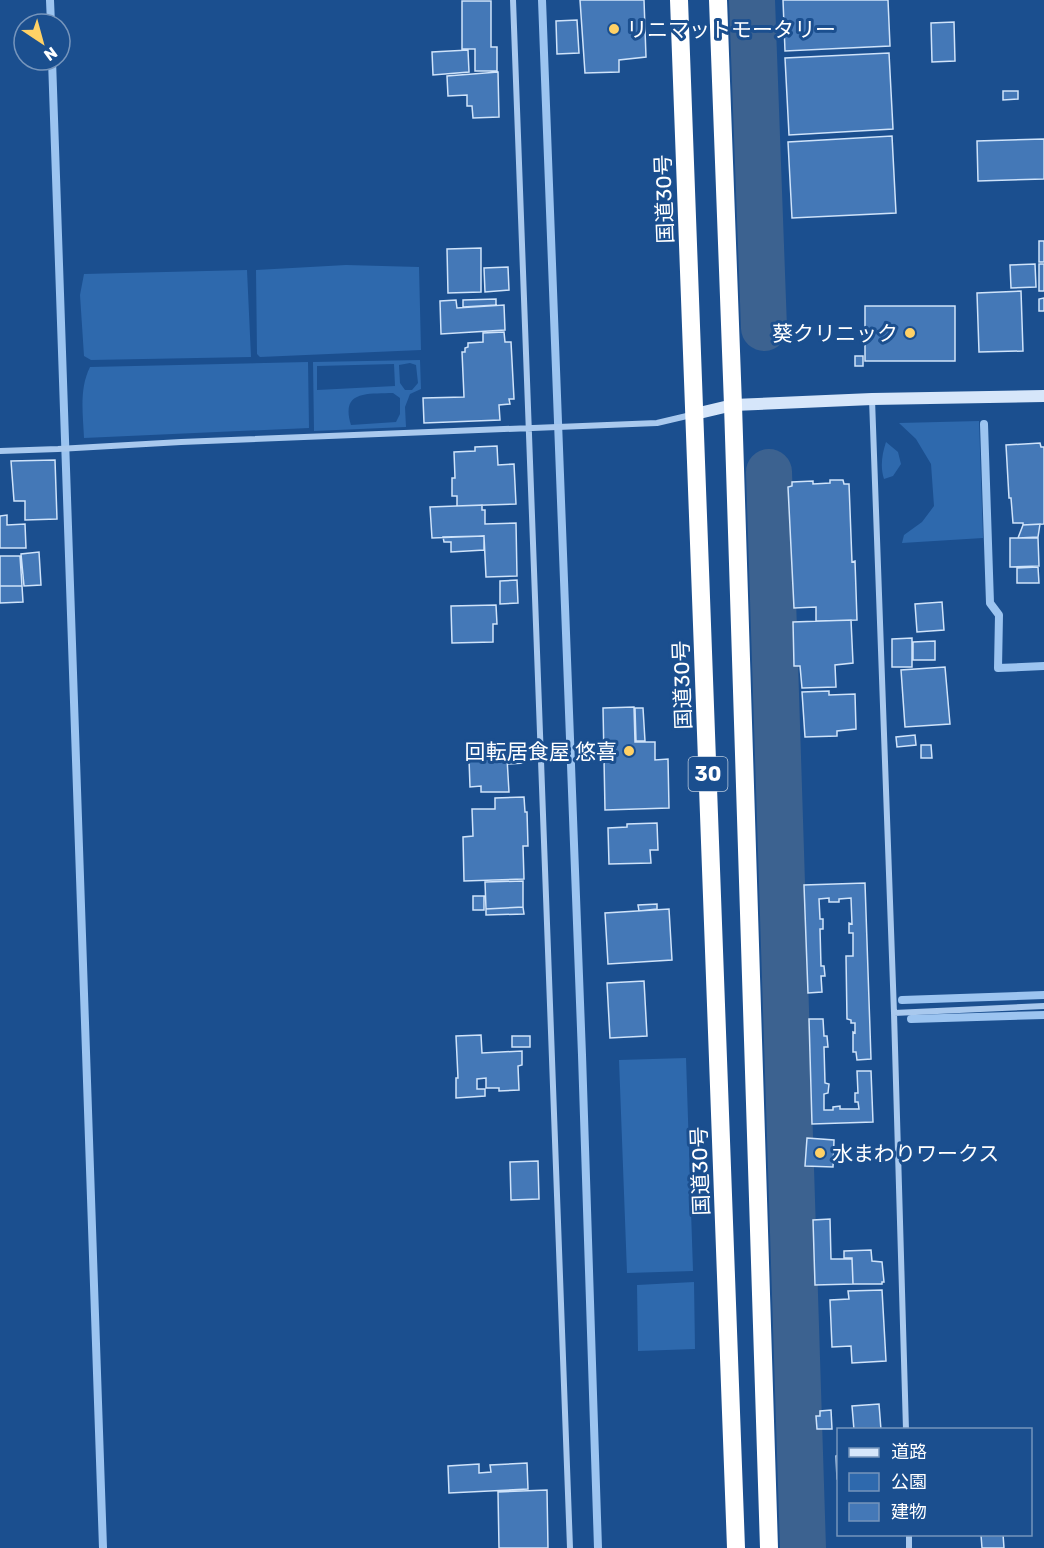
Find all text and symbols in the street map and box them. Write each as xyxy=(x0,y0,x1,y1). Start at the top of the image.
north arrow xyxy=(12,12,72,72)
place label: リニマットモータリー xyxy=(626,17,836,42)
marker: リニマットモータリー xyxy=(607,22,621,36)
text: N xyxy=(40,43,61,65)
street label: 国道30号 xyxy=(650,154,678,244)
place label: 葵クリニック xyxy=(772,321,898,346)
marker: 葵クリニック xyxy=(903,326,917,340)
street label: 国道30号 xyxy=(668,640,696,730)
place label: 回転居食屋 悠喜 xyxy=(465,739,617,764)
marker: 回転居食屋 悠喜 xyxy=(622,744,636,758)
road number: 30 xyxy=(688,757,728,791)
street label: 国道30号 xyxy=(686,1126,714,1216)
place label: 水まわりワークス xyxy=(832,1141,999,1166)
marker: 水まわりワークス xyxy=(813,1146,827,1160)
legend xyxy=(837,1428,1032,1536)
text: 道路 xyxy=(891,1441,927,1463)
text: 公園 xyxy=(891,1471,927,1493)
text: 建物 xyxy=(891,1501,927,1523)

